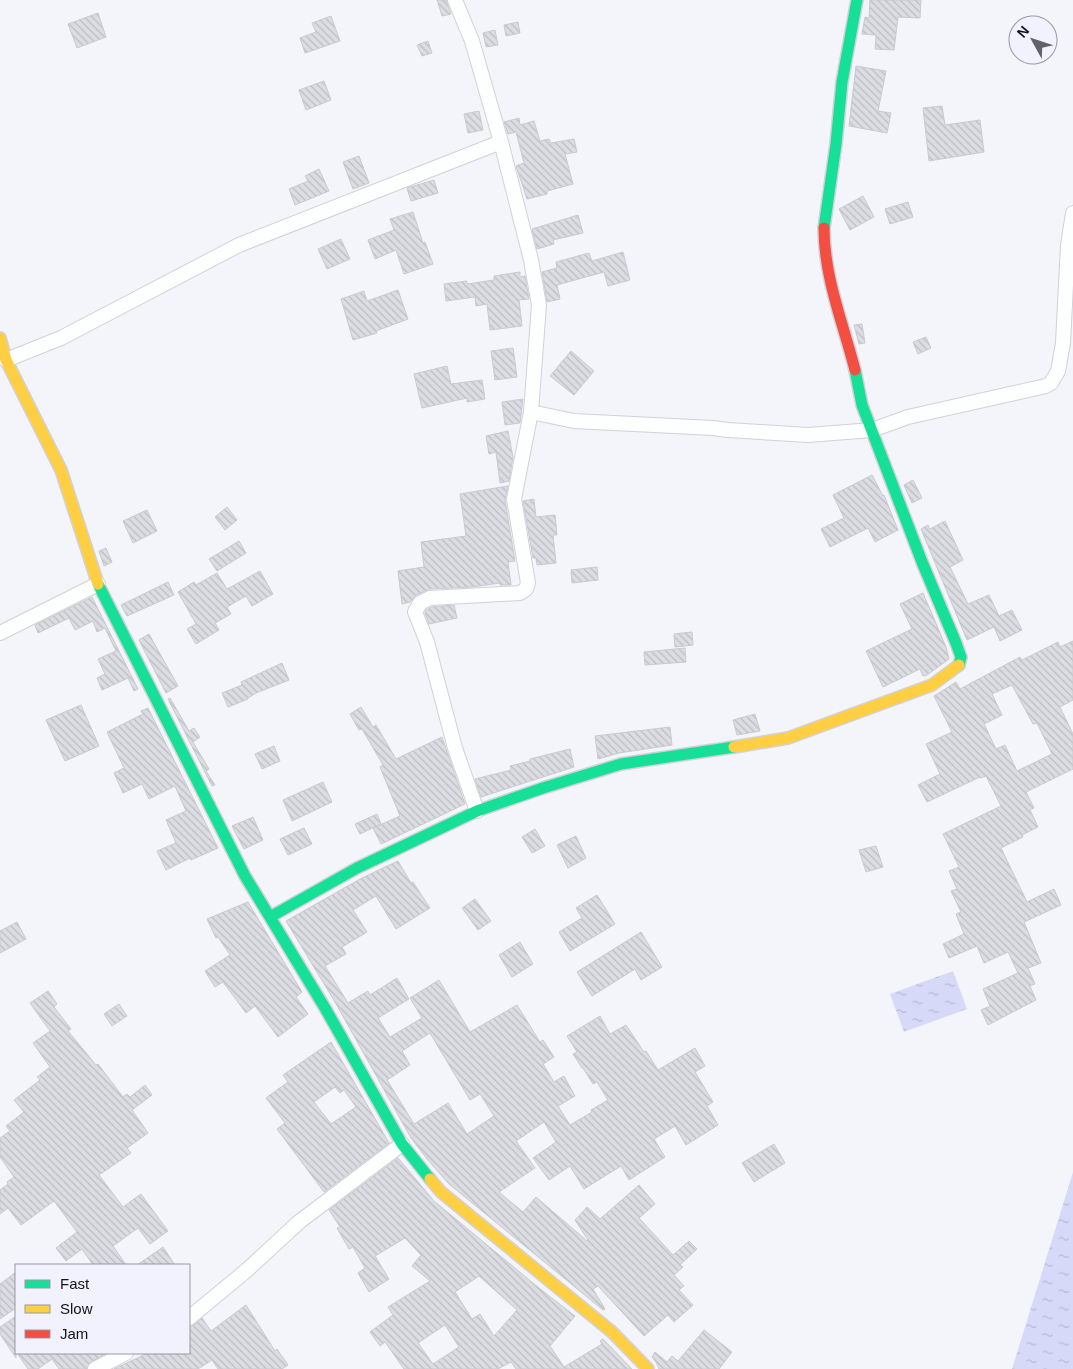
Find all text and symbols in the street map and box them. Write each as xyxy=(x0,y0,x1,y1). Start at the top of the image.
north arrow xyxy=(1008,15,1058,65)
text: N xyxy=(1014,23,1032,41)
legend xyxy=(15,1264,190,1354)
text: Fast xyxy=(60,1275,90,1292)
text: Slow xyxy=(60,1300,93,1317)
text: Jam xyxy=(60,1325,88,1342)

